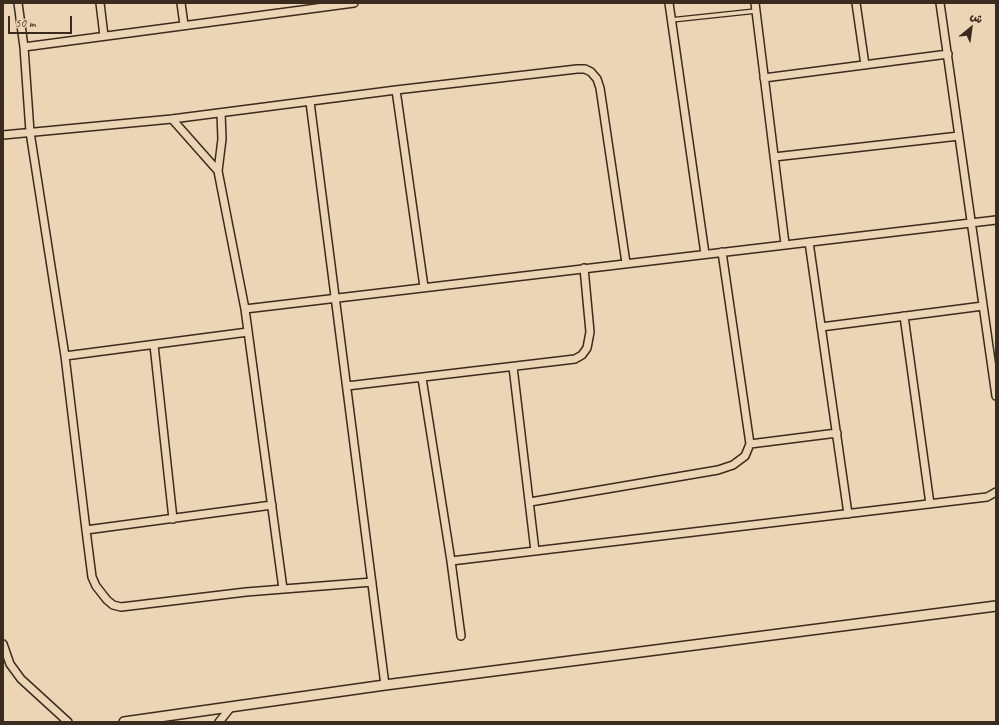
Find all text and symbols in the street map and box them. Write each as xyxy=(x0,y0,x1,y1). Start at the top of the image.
scale bar xyxy=(10,8,74,34)
north arrow xyxy=(951,8,991,48)
text: ش xyxy=(968,8,986,27)
text: 50 m xyxy=(15,15,35,31)

